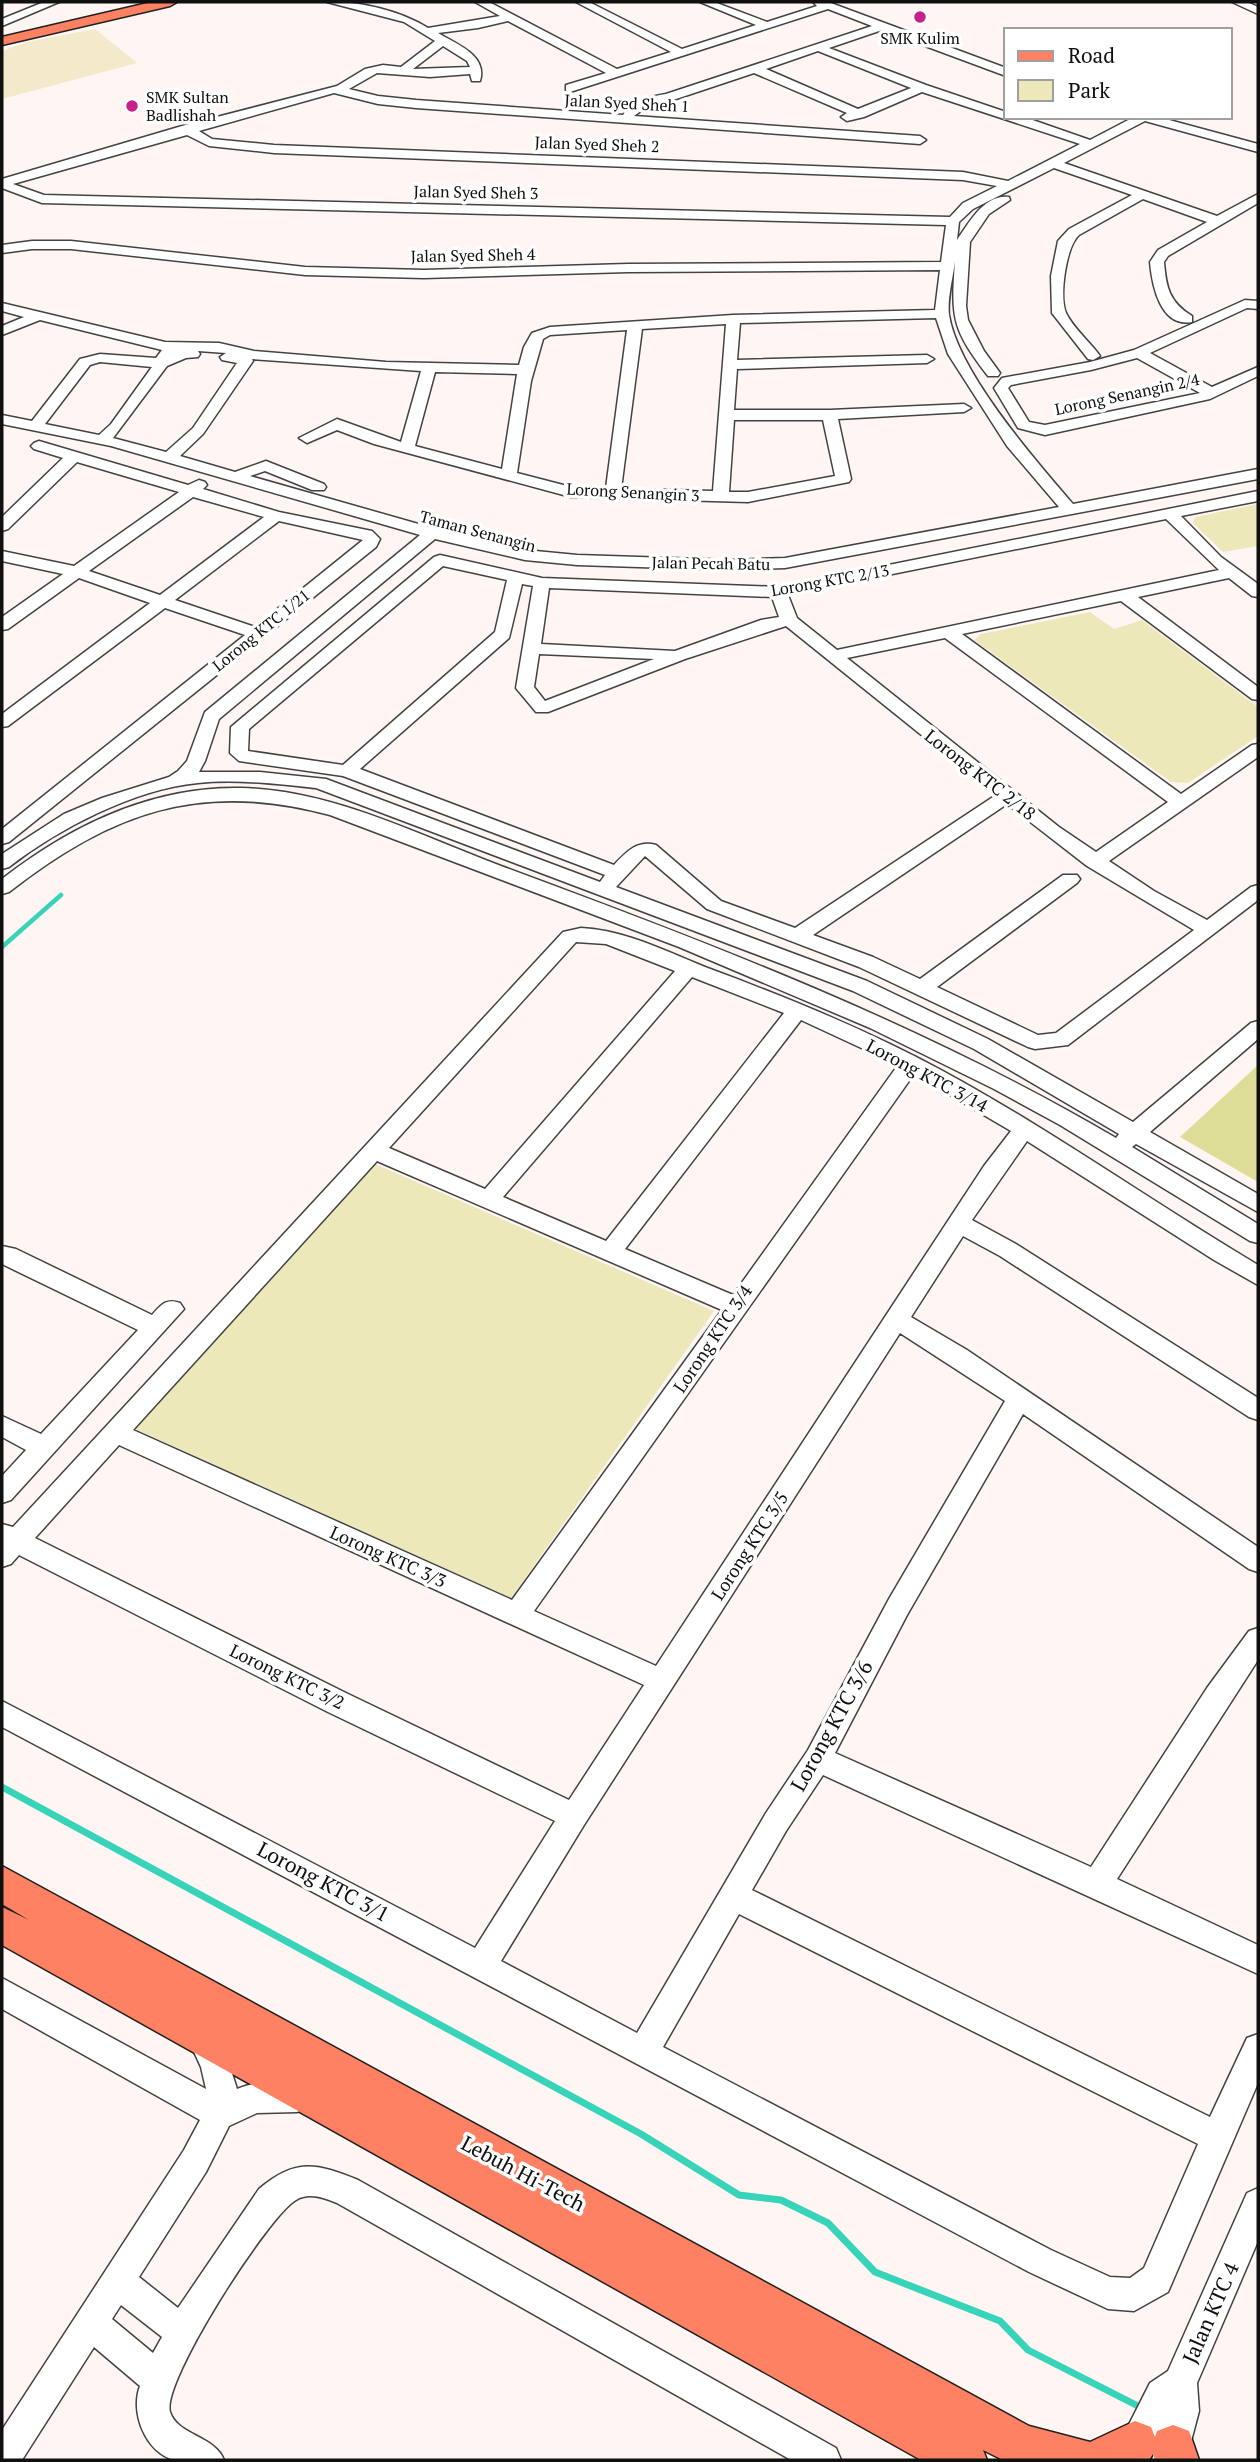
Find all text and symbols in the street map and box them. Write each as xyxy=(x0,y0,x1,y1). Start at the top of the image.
marker: SMK Kulim xyxy=(912,9,928,25)
place label: SMK Kulim xyxy=(880,27,960,49)
legend xyxy=(1004,28,1232,119)
text: Road xyxy=(1068,41,1115,69)
text: Park xyxy=(1068,76,1110,104)
place label: SMK Sultan Badlishah xyxy=(146,86,229,126)
street label: Jalan Syed Sheh 1 xyxy=(564,89,690,117)
marker: SMK Sultan Badlishah xyxy=(124,98,140,114)
street label: Jalan Syed Sheh 2 xyxy=(534,131,660,157)
street label: Jalan Syed Sheh 3 xyxy=(413,180,539,204)
street label: Jalan Syed Sheh 4 xyxy=(410,243,536,267)
street label: Lorong Senangin 2/4 xyxy=(1053,368,1202,420)
street label: Lorong Senangin 3 xyxy=(566,478,700,506)
street label: Taman Senangin xyxy=(418,505,539,557)
street label: Jalan Pecah Batu xyxy=(651,551,771,575)
street label: Lorong KTC 2/13 xyxy=(769,559,891,601)
street label: Lorong KTC 1/21 xyxy=(208,584,314,676)
street label: Lorong KTC 2/18 xyxy=(920,723,1041,825)
street label: Lorong KTC 3/14 xyxy=(862,1033,993,1117)
street label: Lorong KTC 3/4 xyxy=(667,1280,757,1397)
street label: Lorong KTC 3/5 xyxy=(705,1487,793,1604)
street label: Lorong KTC 3/3 xyxy=(326,1520,450,1592)
street label: Lorong KTC 3/2 xyxy=(226,1638,349,1714)
street label: Lorong KTC 3/6 xyxy=(784,1655,879,1796)
street label: Lorong KTC 3/1 xyxy=(253,1835,394,1928)
street label: Lebuh Hi-Tech xyxy=(457,2129,590,2218)
street label: Jalan KTC 4 xyxy=(1175,2257,1245,2368)

